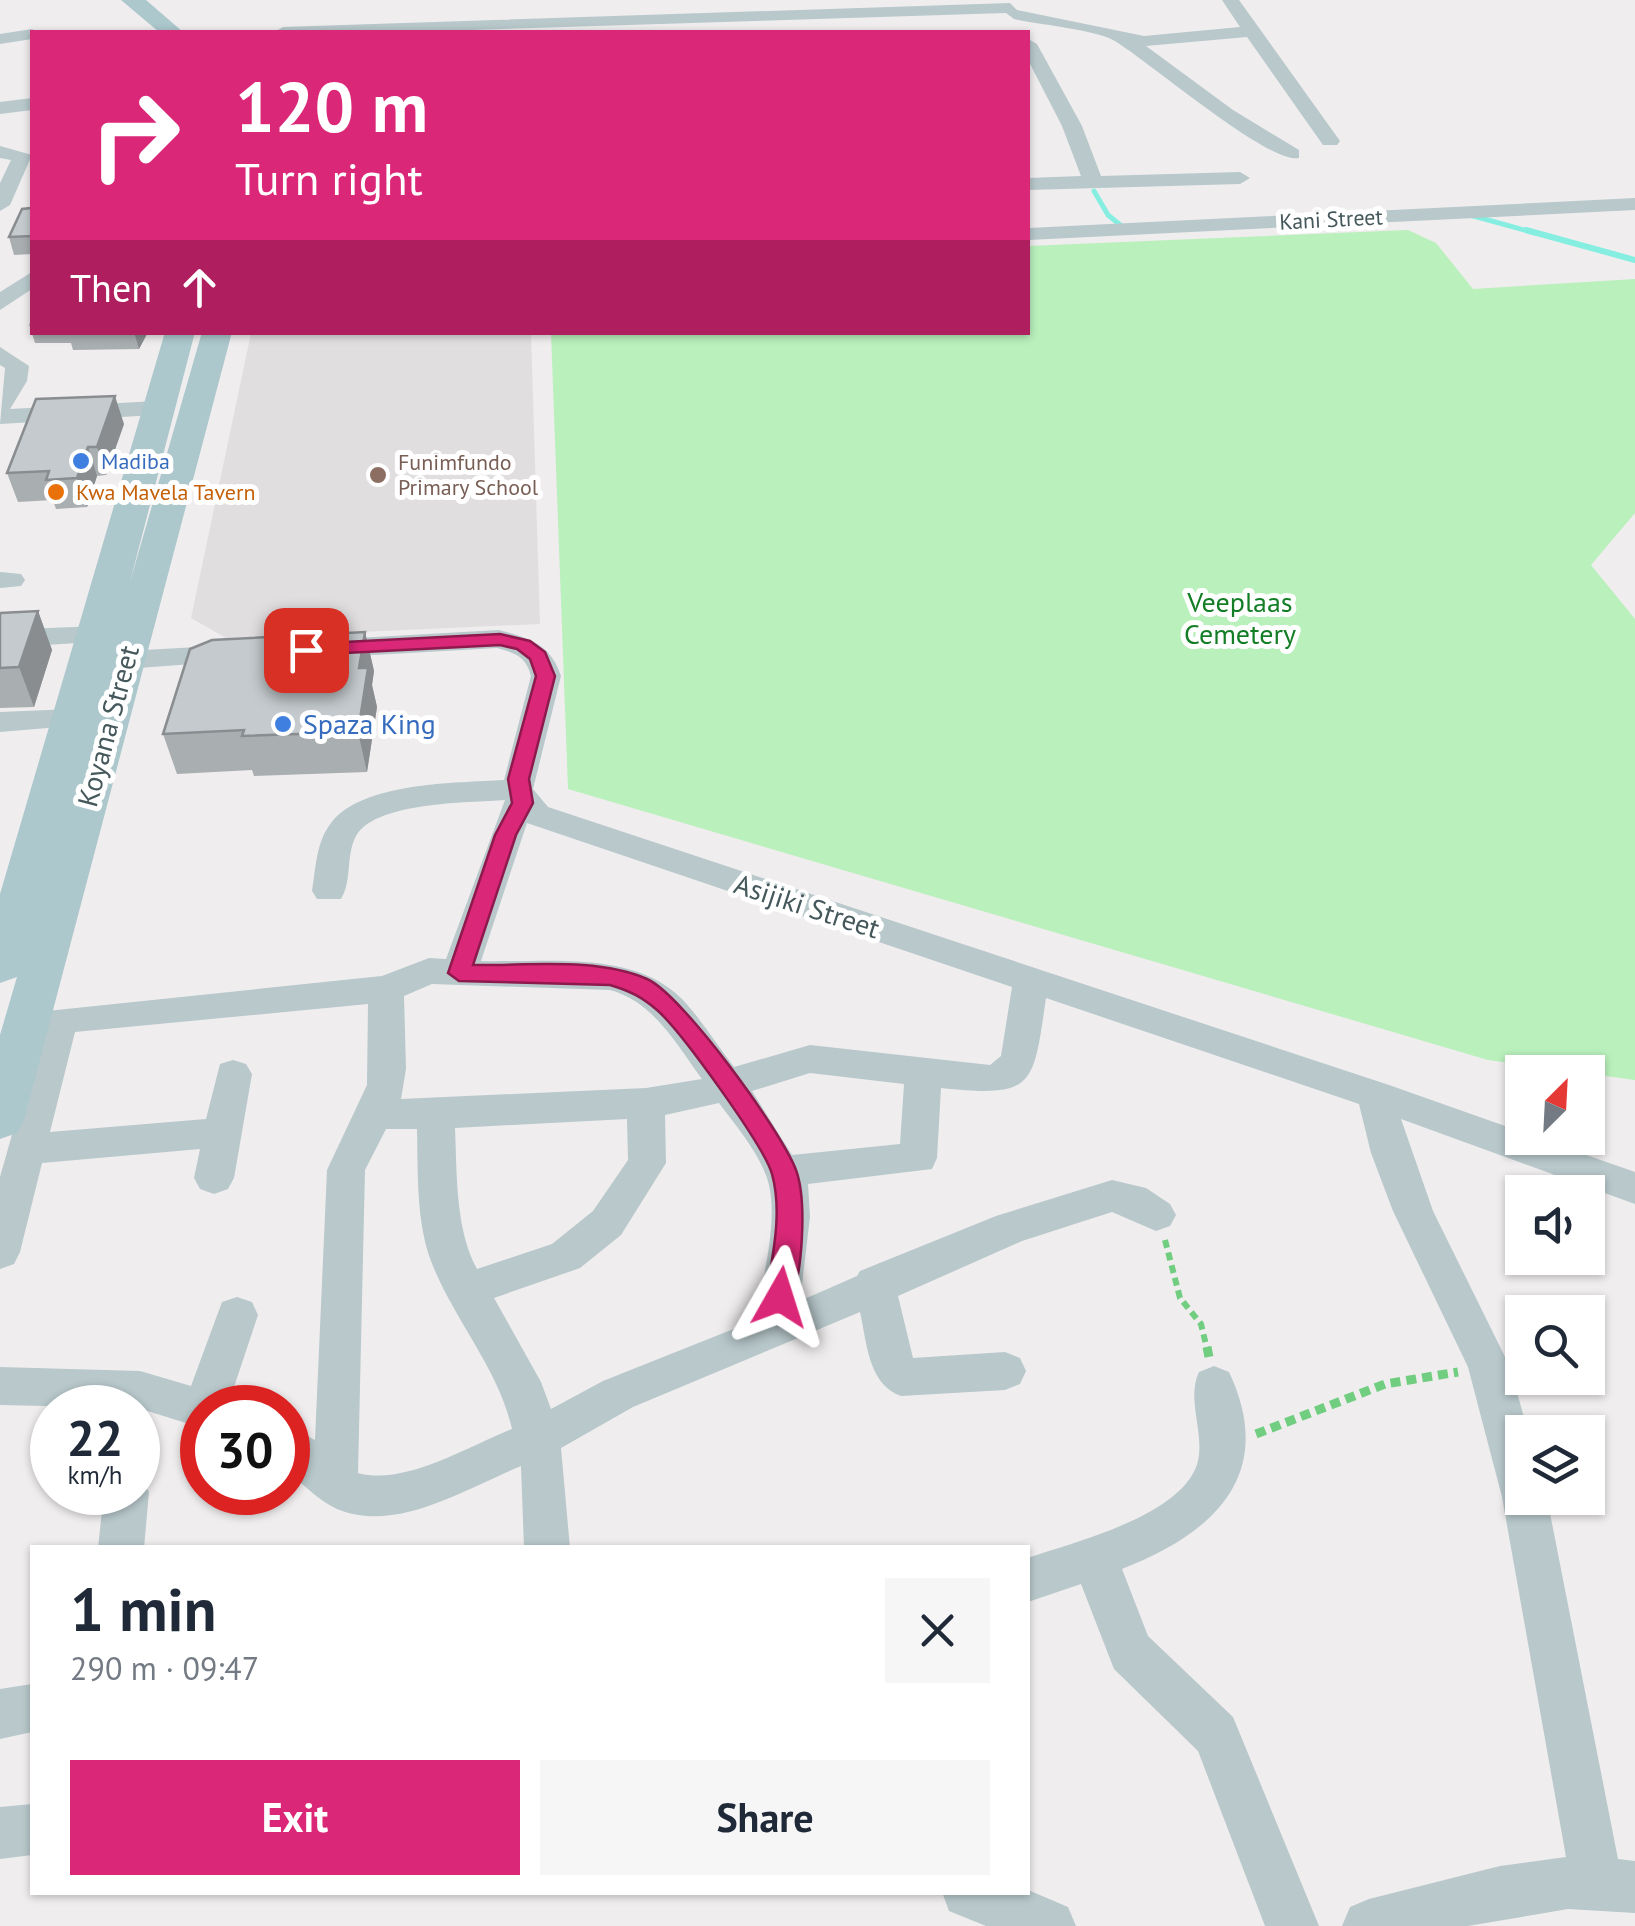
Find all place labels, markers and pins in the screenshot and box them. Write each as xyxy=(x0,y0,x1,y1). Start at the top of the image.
place label: Madiba xyxy=(101,447,170,475)
place label: Funimfundo Primary School xyxy=(398,448,539,501)
marker: Madiba xyxy=(70,450,92,472)
marker: Funimfundo Primary School xyxy=(367,464,389,486)
place label: Kwa Mavela Tavern xyxy=(76,478,255,506)
marker: Kwa Mavela Tavern xyxy=(45,481,67,503)
pin xyxy=(264,608,349,693)
place label: Spaza King xyxy=(303,705,436,742)
marker: Spaza King xyxy=(272,713,294,735)

